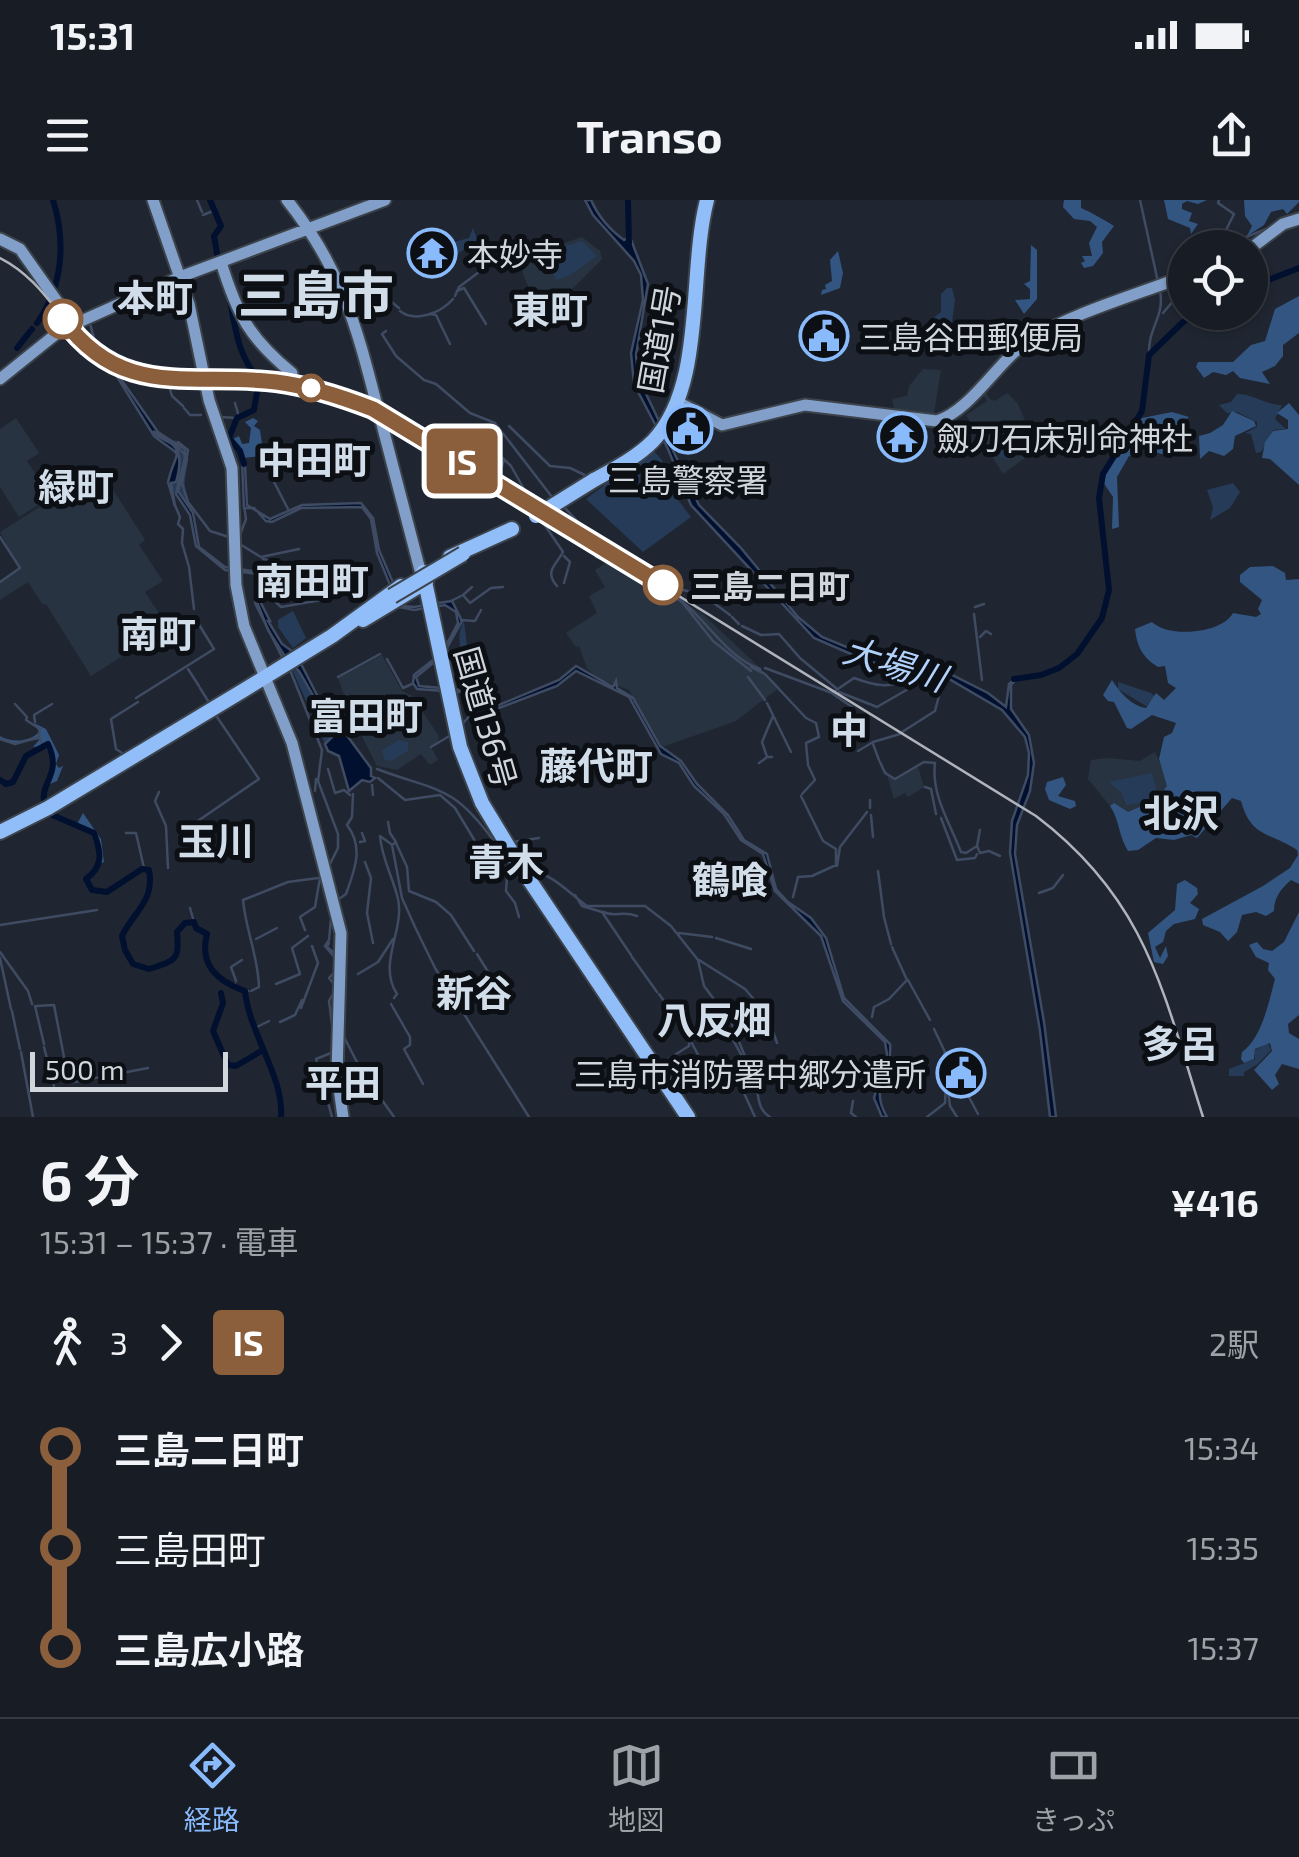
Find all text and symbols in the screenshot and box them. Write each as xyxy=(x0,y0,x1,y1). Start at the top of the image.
text: 15:31 xyxy=(50,12,135,58)
icon: menu xyxy=(40,108,95,163)
text: Transo xyxy=(577,108,722,162)
icon: share xyxy=(1204,108,1259,163)
temple icon: 本妙寺 xyxy=(406,227,458,279)
map controls xyxy=(1168,230,1268,330)
button: locate xyxy=(1168,230,1268,330)
place label: 本妙寺 xyxy=(467,234,563,272)
district label: 三島市 xyxy=(238,262,394,324)
district label: 本町 xyxy=(117,274,193,320)
street label: 国道1号 xyxy=(630,282,686,396)
district label: 東町 xyxy=(512,286,588,332)
unlabelled marker xyxy=(44,300,82,338)
public building icon: 三島谷田郵便局 xyxy=(798,310,850,362)
place label: 三島谷田郵便局 xyxy=(859,317,1083,355)
unlabelled marker xyxy=(298,375,324,401)
public building icon: 三島警察署 xyxy=(662,403,714,455)
temple icon: 劔刀石床別命神社 xyxy=(876,411,928,463)
place label: 劔刀石床別命神社 xyxy=(937,418,1193,456)
line badge: IS xyxy=(417,428,507,494)
district label: 中田町 xyxy=(257,436,371,482)
text: IS xyxy=(447,440,477,482)
place label: 三島警察署 xyxy=(608,460,768,498)
district label: 緑町 xyxy=(38,463,114,509)
district label: 南田町 xyxy=(255,557,369,603)
marker: 三島二日町 xyxy=(644,566,682,604)
place label: 三島二日町 xyxy=(690,566,850,604)
district label: 南町 xyxy=(120,610,196,656)
water label: 大場川 xyxy=(839,628,955,700)
street label: 国道136号 xyxy=(449,642,525,792)
district label: 富田町 xyxy=(309,692,423,738)
district label: 中 xyxy=(830,706,868,752)
district label: 藤代町 xyxy=(539,742,653,788)
district label: 北沢 xyxy=(1143,789,1219,835)
district label: 玉川 xyxy=(178,817,254,863)
district label: 青木 xyxy=(468,838,544,884)
district label: 鶴喰 xyxy=(692,856,768,902)
district label: 新谷 xyxy=(436,969,512,1015)
district label: 八反畑 xyxy=(657,996,771,1042)
district label: 多呂 xyxy=(1142,1020,1218,1066)
scale bar xyxy=(30,1047,228,1091)
public building icon: 三島市消防署中郷分遣所 xyxy=(935,1047,987,1099)
text: 500 m xyxy=(45,1052,125,1086)
place label: 三島市消防署中郷分遣所 xyxy=(574,1054,926,1092)
district label: 平田 xyxy=(305,1059,381,1105)
text: 6 分 xyxy=(40,1146,139,1212)
text: ¥416 xyxy=(1171,1179,1259,1225)
text: 15:31 – 15:37 · 電車 xyxy=(40,1222,299,1260)
icon: walk xyxy=(40,1315,95,1370)
icon: forward xyxy=(143,1315,198,1370)
text: IS xyxy=(233,1321,264,1363)
text: 3 xyxy=(110,1323,128,1361)
text: 2駅 xyxy=(1209,1324,1259,1362)
text: 三島二日町 xyxy=(114,1426,304,1472)
text: 15:34 xyxy=(1184,1428,1259,1466)
text: 三島田町 xyxy=(114,1526,266,1572)
text: 15:35 xyxy=(1187,1528,1259,1566)
text: 三島広小路 xyxy=(114,1626,304,1672)
text: 15:37 xyxy=(1187,1628,1259,1666)
tab: 経路 xyxy=(184,1738,240,1838)
tab: 地図 xyxy=(608,1738,664,1838)
tab: きっぷ xyxy=(1032,1738,1115,1838)

